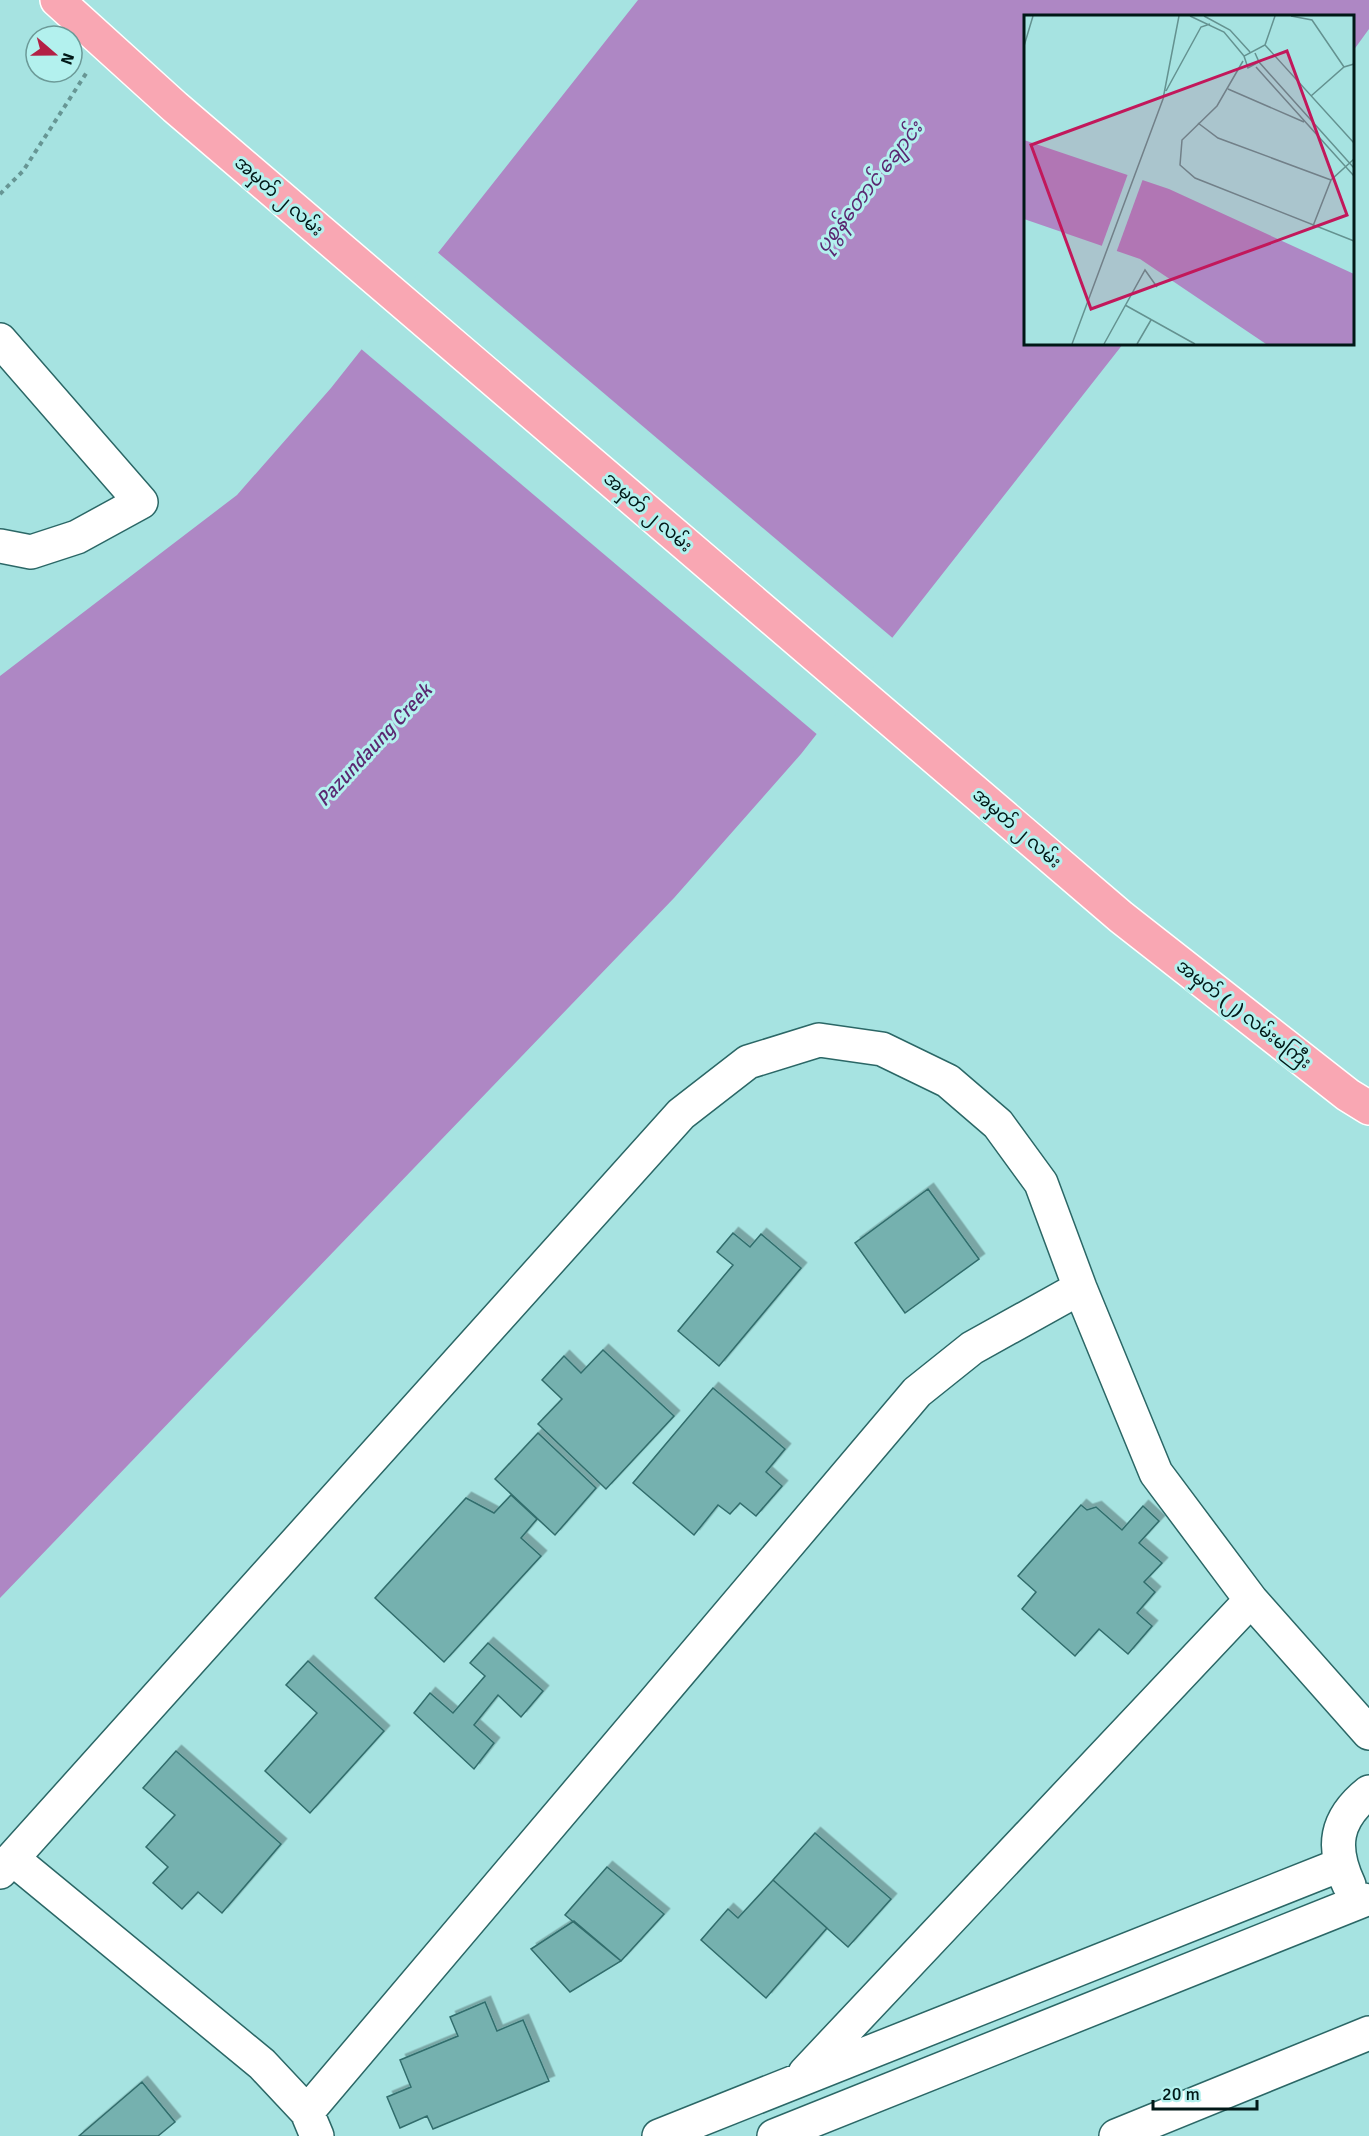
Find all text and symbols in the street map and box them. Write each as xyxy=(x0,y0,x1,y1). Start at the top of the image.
inset map xyxy=(1024,15,1354,345)
north arrow xyxy=(24,24,84,84)
text: N xyxy=(56,50,78,67)
water label: ပုစွန်တောင် ချောင်း xyxy=(808,114,932,260)
street label: အမှတ် ၂ လမ်း xyxy=(228,150,329,244)
street label: အမှတ် ၂ လမ်း xyxy=(597,466,698,560)
water label: Pazundaung Creek xyxy=(311,677,439,811)
street label: အမှတ် ၂ လမ်း xyxy=(966,782,1067,876)
street label: အမှတ် (၂) လမ်းမကြီး xyxy=(1170,952,1318,1077)
scale bar xyxy=(1153,2073,1256,2111)
text: 20 m xyxy=(1162,2083,1200,2105)

